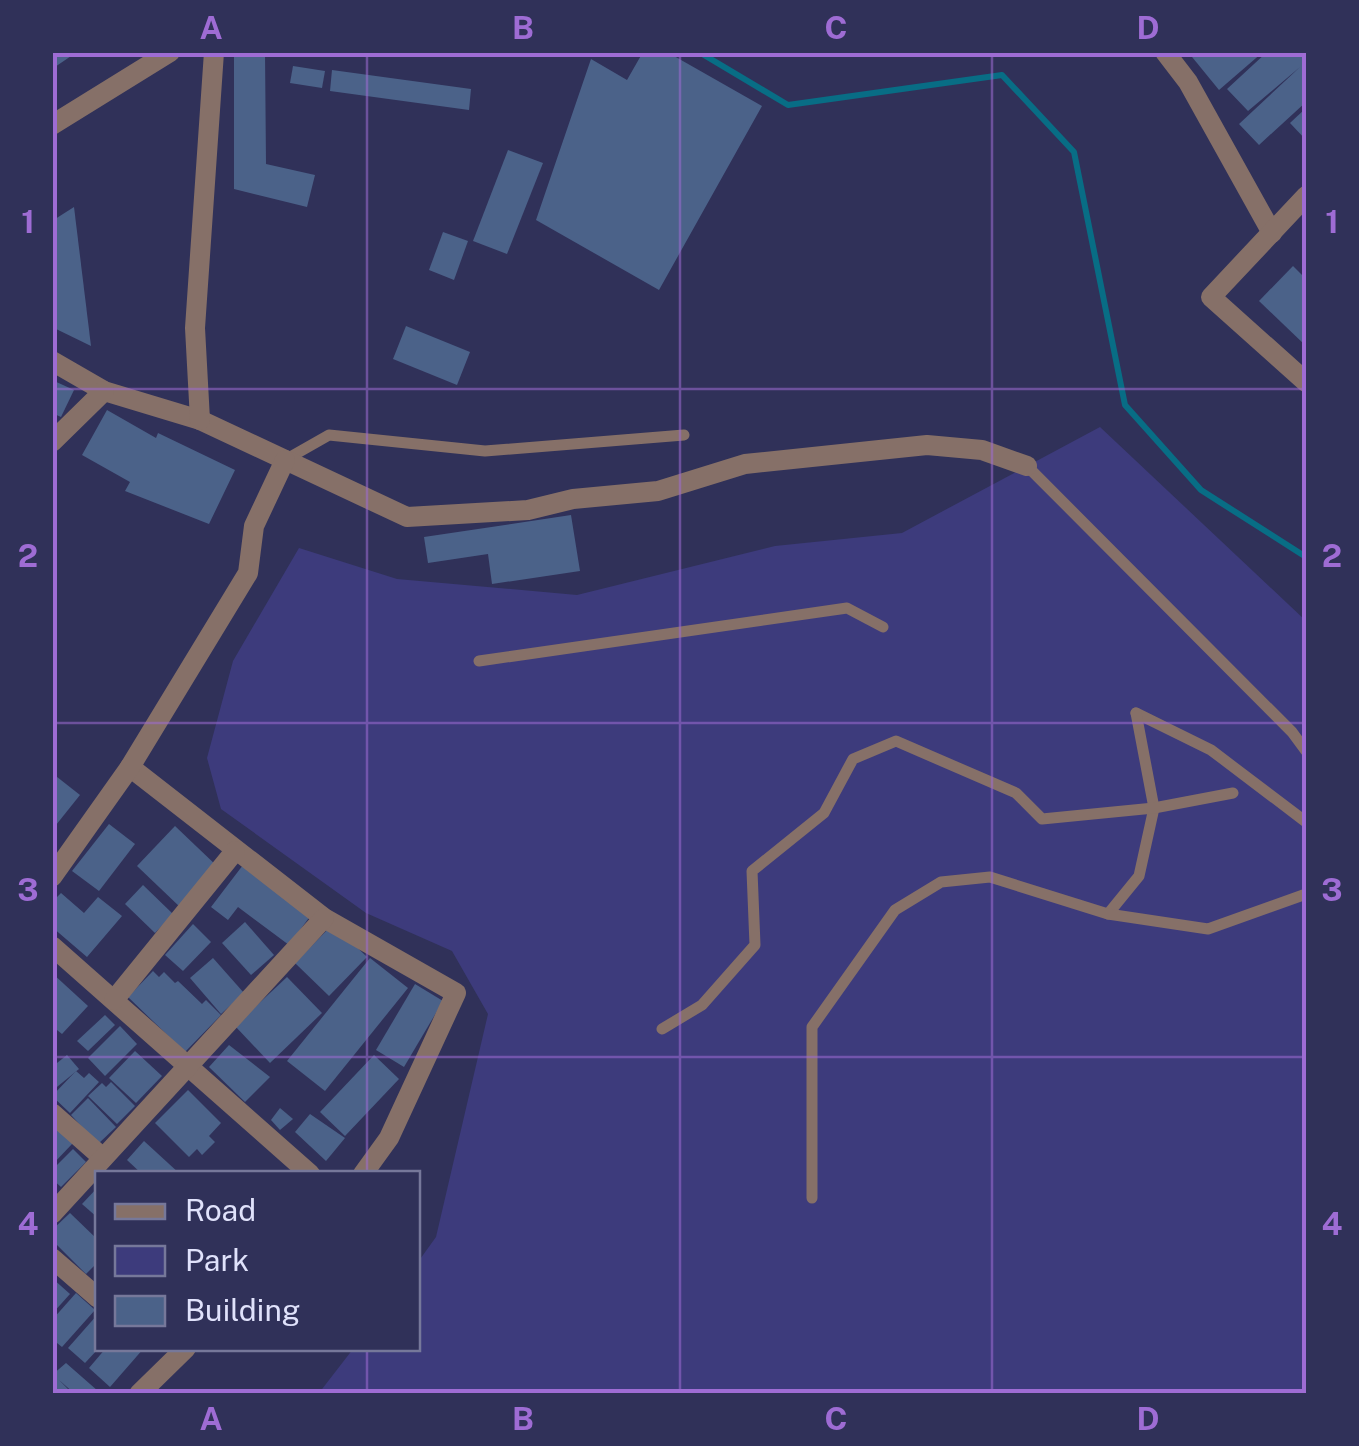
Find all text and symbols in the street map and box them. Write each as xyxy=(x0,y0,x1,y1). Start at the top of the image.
text: A xyxy=(199,9,223,46)
text: B xyxy=(512,9,534,46)
text: C xyxy=(825,9,847,46)
text: D xyxy=(1136,9,1160,46)
text: 1 xyxy=(21,203,35,240)
text: 1 xyxy=(1325,203,1339,240)
text: 2 xyxy=(18,537,38,574)
text: 2 xyxy=(1322,537,1342,574)
text: 3 xyxy=(17,871,39,908)
text: 3 xyxy=(1321,871,1343,908)
legend xyxy=(95,1171,420,1351)
text: Road xyxy=(185,1192,256,1228)
text: 4 xyxy=(18,1205,39,1242)
text: 4 xyxy=(1322,1205,1343,1242)
text: Park xyxy=(185,1242,249,1278)
text: Building xyxy=(185,1292,300,1328)
text: A xyxy=(199,1400,223,1437)
text: B xyxy=(512,1400,534,1437)
text: C xyxy=(825,1400,847,1437)
text: D xyxy=(1136,1400,1160,1437)

